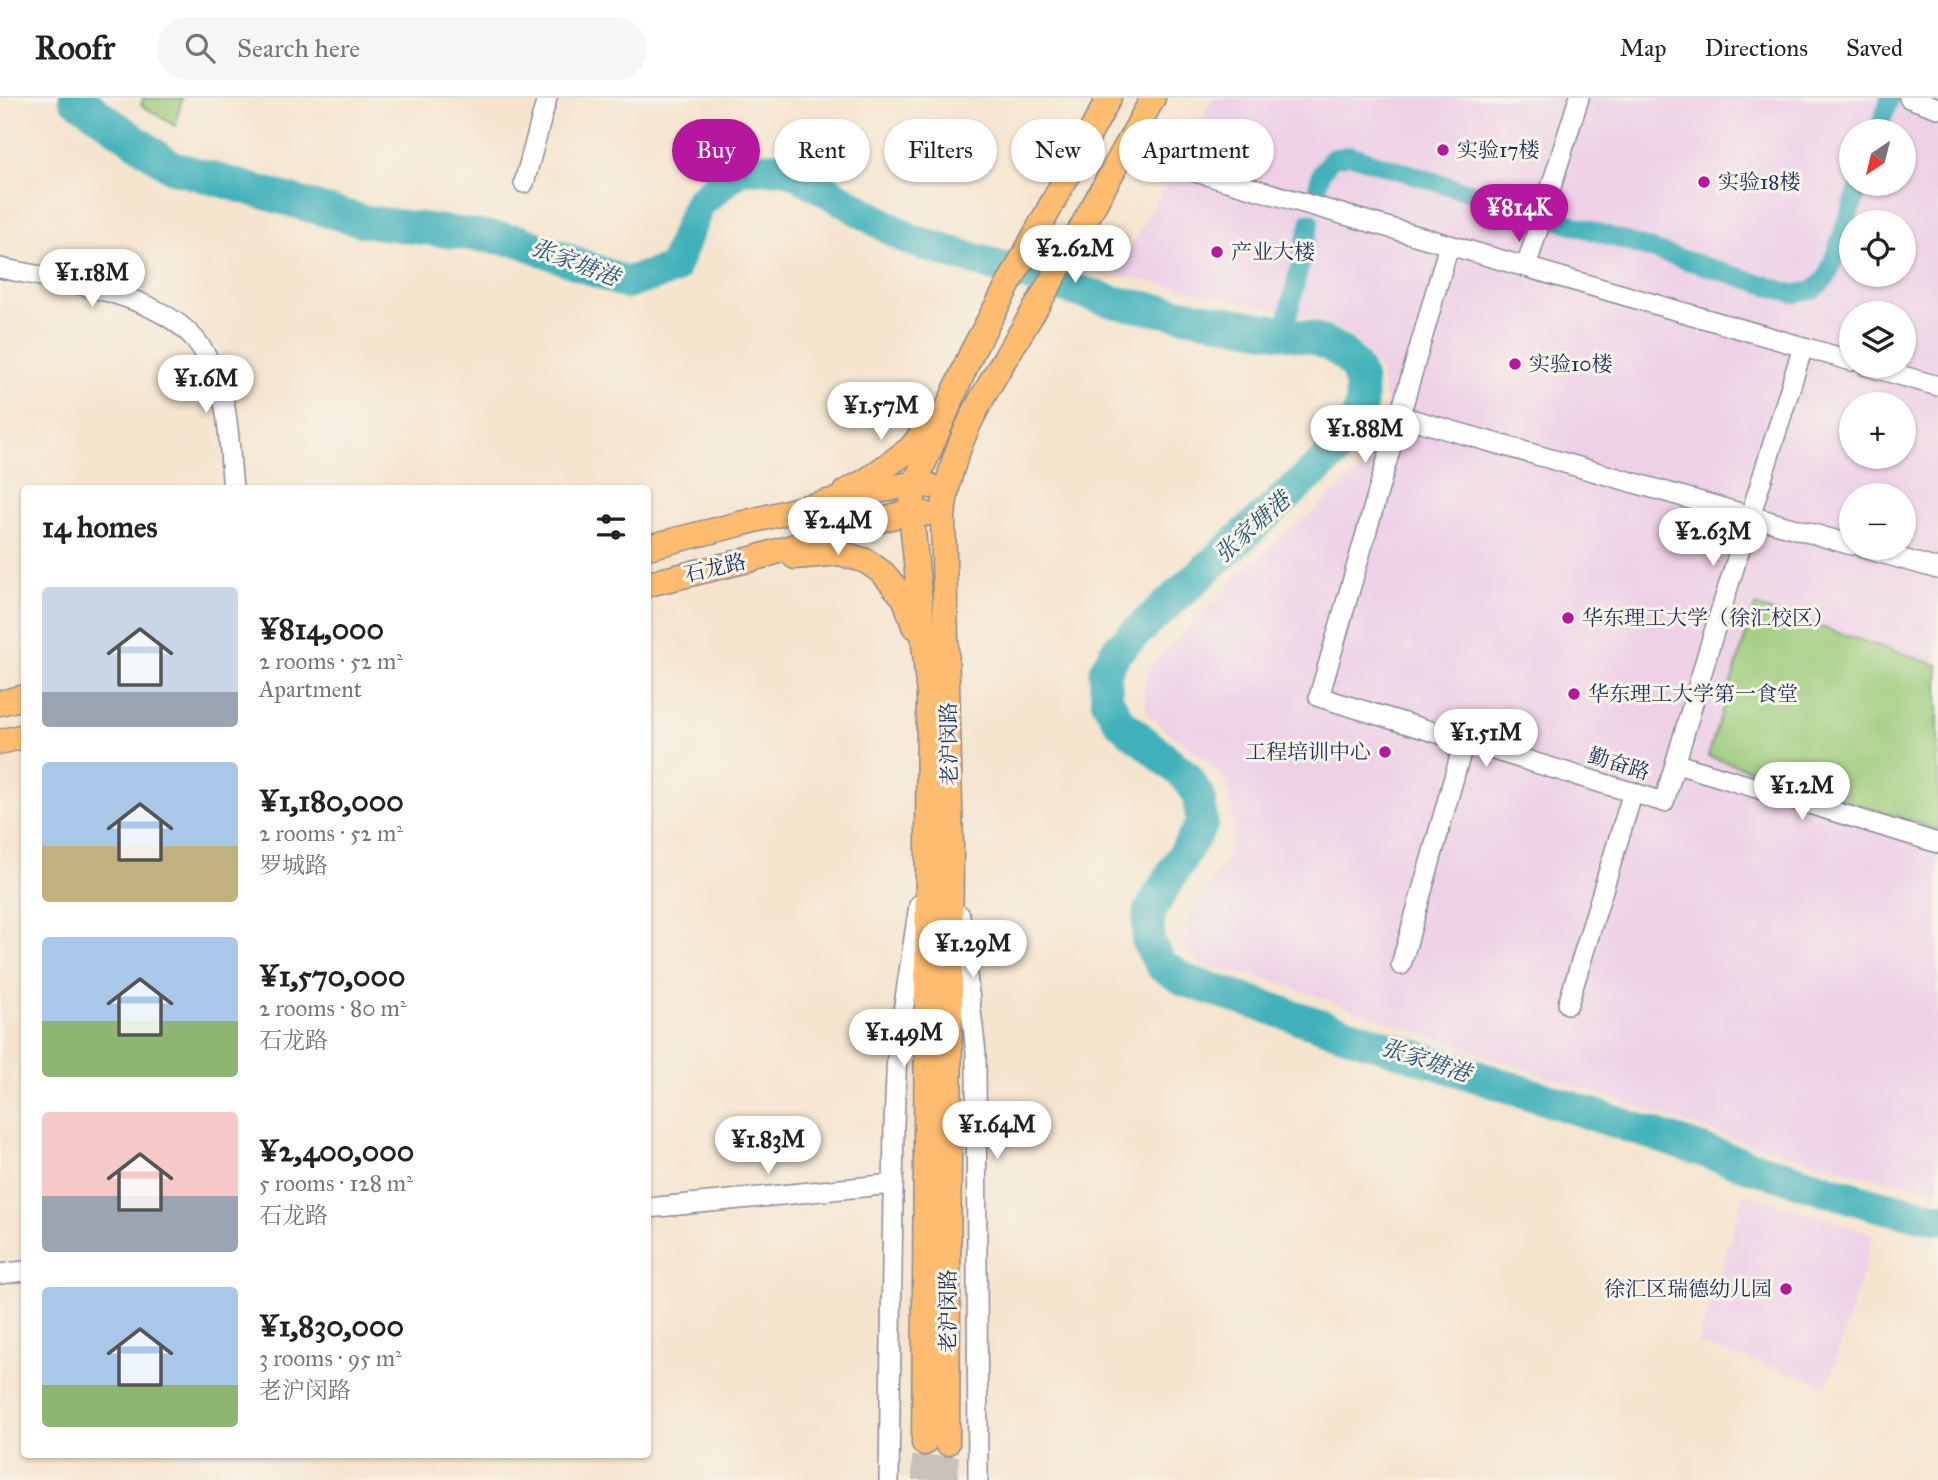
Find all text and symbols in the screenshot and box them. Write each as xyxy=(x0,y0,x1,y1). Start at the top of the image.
search box xyxy=(157,17,647,80)
text: Roofr xyxy=(35,28,115,68)
icon: search xyxy=(181,29,219,67)
text: Search here xyxy=(237,32,360,64)
text: Map xyxy=(1620,33,1667,63)
text: Directions xyxy=(1705,33,1808,63)
text: Saved xyxy=(1846,33,1903,63)
chip: Buy xyxy=(672,119,760,182)
chip: Rent xyxy=(774,119,870,182)
chip: Filters xyxy=(884,119,997,182)
chip: New xyxy=(1011,119,1105,182)
chip: Apartment xyxy=(1119,119,1274,182)
north arrow xyxy=(1839,119,1916,196)
map controls xyxy=(1839,119,1916,560)
place label: 实验17楼 xyxy=(1457,137,1540,163)
marker: 实验17楼 xyxy=(1435,142,1451,158)
place label: 实验18楼 xyxy=(1718,169,1800,195)
marker: 实验18楼 xyxy=(1696,174,1712,190)
pin: ¥814K xyxy=(1470,184,1568,244)
text: ¥814K xyxy=(1486,193,1552,221)
button: locate xyxy=(1839,210,1916,287)
pin: ¥2.62M xyxy=(1018,226,1132,285)
water label: 张家塘港 xyxy=(527,232,626,293)
text: ¥2.62M xyxy=(1036,234,1114,262)
place label: 产业大楼 xyxy=(1231,239,1315,265)
marker: 产业大楼 xyxy=(1209,244,1225,260)
pin: ¥1.18M xyxy=(35,250,149,309)
text: ¥1.18M xyxy=(55,258,129,286)
button: layers xyxy=(1839,301,1916,378)
place label: 实验10楼 xyxy=(1529,351,1612,377)
pin: ¥1.6M xyxy=(157,356,255,415)
marker: 实验10楼 xyxy=(1507,356,1523,372)
text: ¥1.6M xyxy=(174,364,238,392)
pin: ¥1.57M xyxy=(824,382,938,442)
text: ¥1.57M xyxy=(843,391,919,419)
button: + xyxy=(1839,392,1916,469)
pin: ¥1.88M xyxy=(1308,406,1422,465)
text: ¥1.88M xyxy=(1326,414,1404,442)
button: − xyxy=(1839,483,1916,560)
water label: 张家塘港 xyxy=(1208,484,1298,568)
pin: ¥2.4M xyxy=(789,498,887,557)
text: ¥2.4M xyxy=(804,506,872,534)
icon: filters xyxy=(592,508,630,546)
pin: ¥2.63M xyxy=(1656,508,1770,568)
text: 14 homes xyxy=(42,509,157,545)
text: ¥2.63M xyxy=(1675,517,1751,545)
street label: 石龙路 xyxy=(681,548,749,588)
place label: 华东理工大学（徐汇校区） xyxy=(1582,605,1834,631)
marker: 华东理工大学（徐汇校区） xyxy=(1560,610,1576,626)
text: ¥814,000 xyxy=(259,611,384,647)
icon: home xyxy=(98,615,182,699)
text: 2 rooms · 52 m² xyxy=(259,647,403,675)
text: Apartment xyxy=(259,675,362,703)
place label: 华东理工大学第一食堂 xyxy=(1588,681,1798,707)
marker: 华东理工大学第一食堂 xyxy=(1566,686,1582,702)
street label: 老沪闵路 xyxy=(935,702,963,786)
pin: ¥1.51M xyxy=(1429,710,1543,769)
text: ¥1.51M xyxy=(1450,718,1522,746)
place label: 工程培训中心 xyxy=(1245,739,1371,765)
street label: 勤奋路 xyxy=(1585,742,1653,786)
marker: 工程培训中心 xyxy=(1377,744,1393,760)
pin: ¥1.2M xyxy=(1753,762,1851,822)
text: ¥1.2M xyxy=(1770,771,1834,799)
text: ¥1,180,000 xyxy=(259,783,404,819)
icon: home xyxy=(98,790,182,874)
text: 2 rooms · 52 m² xyxy=(259,819,403,847)
text: 罗城路 xyxy=(259,851,328,879)
pin: ¥1.29M xyxy=(916,920,1030,980)
text: ¥1.29M xyxy=(935,929,1011,957)
text: ¥1,570,000 xyxy=(259,958,405,994)
icon: home xyxy=(98,965,182,1049)
text: 2 rooms · 80 m² xyxy=(259,994,406,1022)
pin: ¥1.49M xyxy=(847,1010,961,1069)
text: ¥1.49M xyxy=(865,1018,943,1046)
text: 石龙路 xyxy=(259,1026,328,1054)
water label: 张家塘港 xyxy=(1378,1032,1477,1088)
pin: ¥1.64M xyxy=(940,1102,1054,1161)
text: ¥1.64M xyxy=(958,1110,1036,1138)
pin: ¥1.83M xyxy=(711,1116,825,1176)
text: ¥1.83M xyxy=(731,1125,805,1153)
text: ¥2,400,000 xyxy=(259,1133,414,1169)
icon: home xyxy=(98,1140,182,1224)
text: 5 rooms · 128 m² xyxy=(259,1169,413,1197)
text: 石龙路 xyxy=(259,1201,328,1229)
street label: 老沪闵路 xyxy=(935,1269,961,1353)
place label: 徐汇区瑞德幼儿园 xyxy=(1604,1276,1772,1302)
marker: 徐汇区瑞德幼儿园 xyxy=(1778,1281,1794,1297)
text: ¥1,830,000 xyxy=(259,1308,404,1344)
icon: home xyxy=(98,1315,182,1399)
text: 3 rooms · 95 m² xyxy=(259,1344,402,1372)
text: 老沪闵路 xyxy=(259,1376,351,1404)

